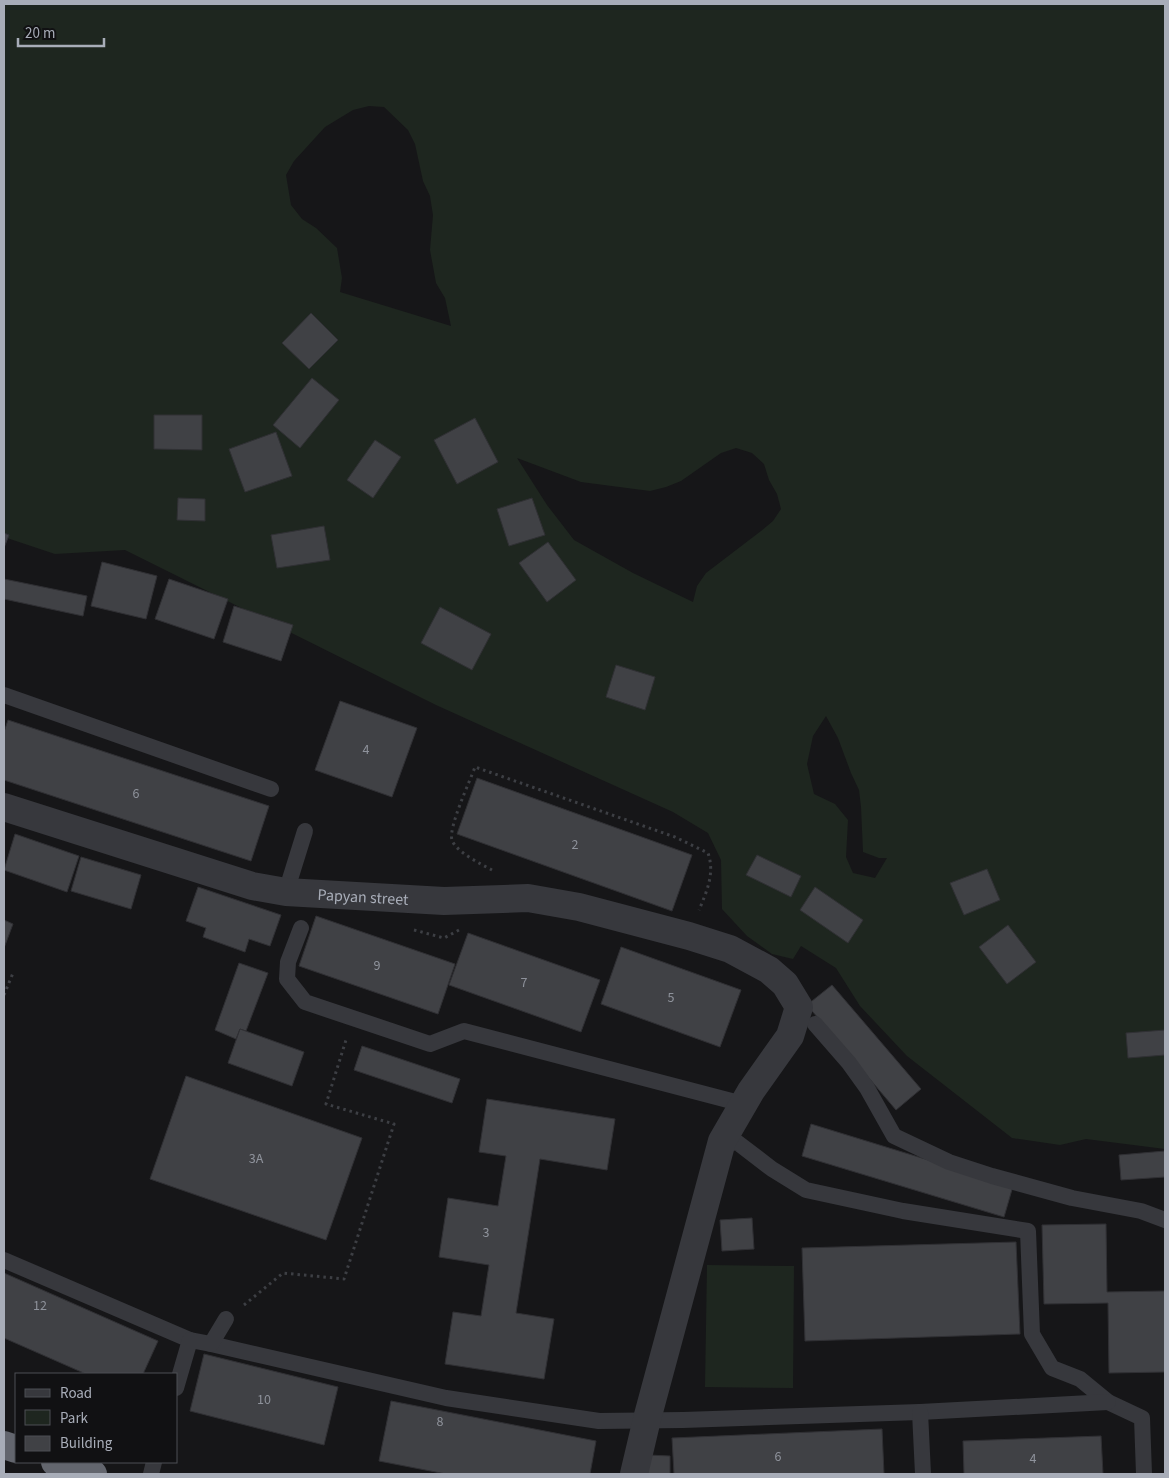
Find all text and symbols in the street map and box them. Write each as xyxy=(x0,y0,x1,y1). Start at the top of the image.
scale bar xyxy=(18,15,104,47)
text: 20 m xyxy=(25,23,55,44)
house number: 4 xyxy=(363,740,370,760)
house number: 6 xyxy=(133,784,140,804)
house number: 2 xyxy=(572,835,579,855)
street label: Papyan street xyxy=(317,884,410,911)
house number: 9 xyxy=(374,956,381,976)
house number: 7 xyxy=(521,973,528,993)
house number: 5 xyxy=(668,988,675,1008)
house number: 3A xyxy=(249,1149,264,1169)
house number: 3 xyxy=(483,1223,490,1243)
house number: 12 xyxy=(33,1296,47,1316)
legend xyxy=(15,1373,178,1463)
text: Road xyxy=(60,1383,92,1404)
house number: 10 xyxy=(257,1390,271,1410)
text: Park xyxy=(60,1408,89,1429)
house number: 8 xyxy=(437,1412,444,1432)
text: Building xyxy=(60,1433,113,1454)
house number: 6 xyxy=(775,1447,782,1467)
house number: 4 xyxy=(1030,1449,1037,1469)

